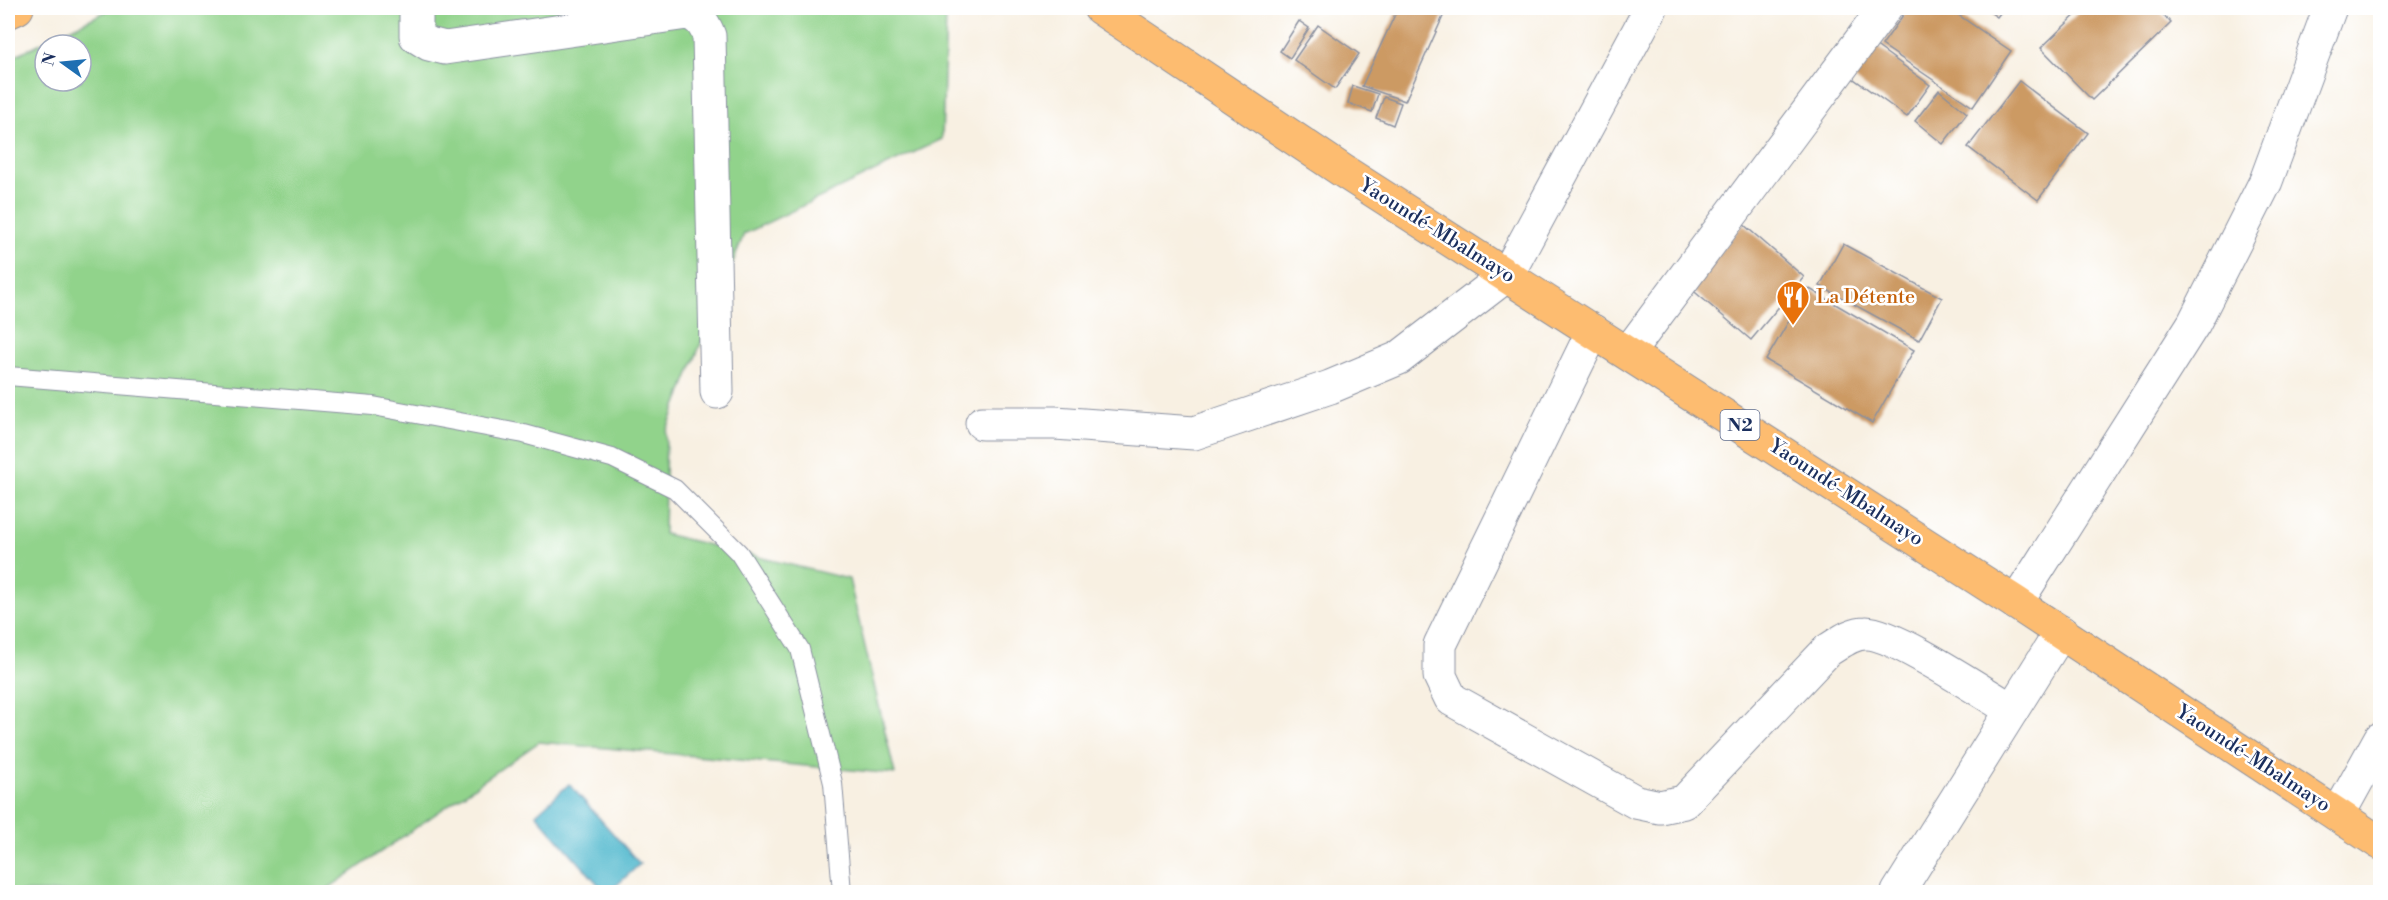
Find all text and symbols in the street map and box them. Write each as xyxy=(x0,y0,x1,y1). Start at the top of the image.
north arrow xyxy=(33,33,93,93)
text: N xyxy=(38,50,61,68)
street label: Yaoundé-Mbalmayo xyxy=(1353,172,1520,289)
restaurant icon: La Détente xyxy=(1775,279,1811,326)
place label: La Détente xyxy=(1816,285,1915,310)
road number: N2 xyxy=(1720,410,1760,440)
street label: Yaoundé-Mbalmayo xyxy=(1763,433,1928,552)
street label: Yaoundé-Mbalmayo xyxy=(2170,699,2335,818)

